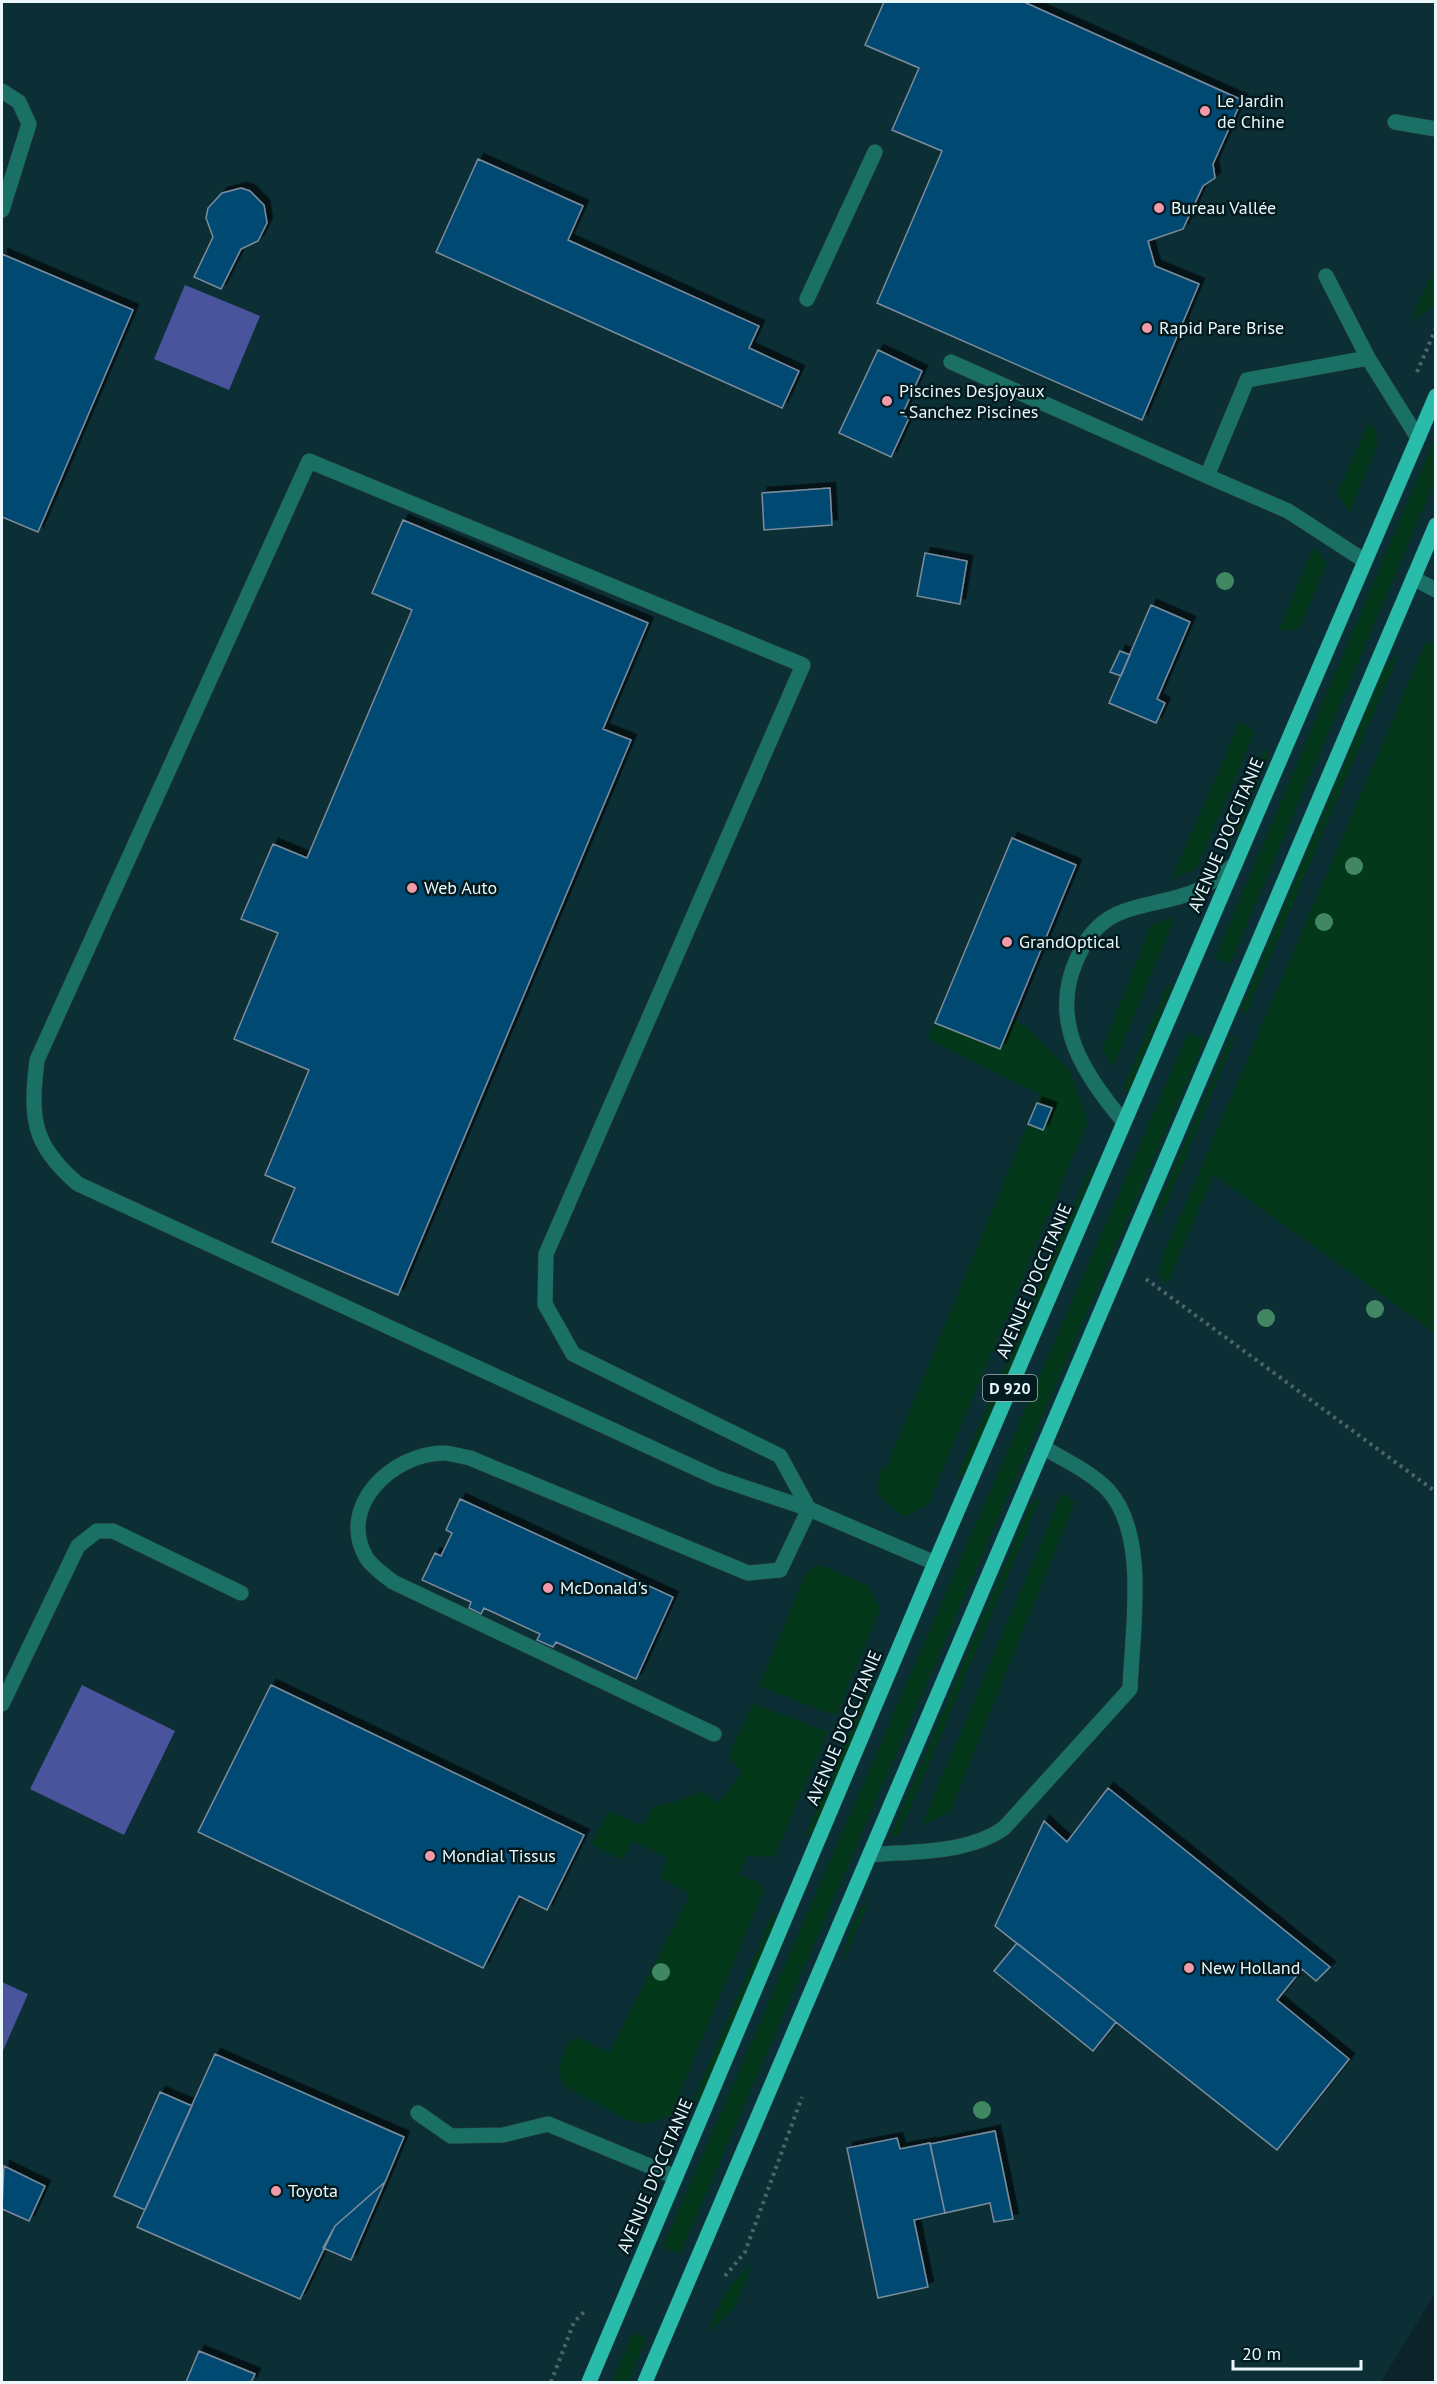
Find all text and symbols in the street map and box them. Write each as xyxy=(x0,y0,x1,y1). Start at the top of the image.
place label: Le Jardin de Chine xyxy=(1217,89,1285,133)
marker: Le Jardin de Chine xyxy=(1198,104,1212,118)
place label: Bureau Vallée xyxy=(1171,196,1276,219)
marker: Bureau Vallée xyxy=(1152,201,1166,215)
place label: Rapid Pare Brise xyxy=(1159,316,1284,339)
marker: Rapid Pare Brise xyxy=(1140,321,1154,335)
place label: Piscines Desjoyaux - Sanchez Piscines xyxy=(899,379,1045,423)
marker: Piscines Desjoyaux - Sanchez Piscines xyxy=(880,394,894,408)
street label: AVENUE D'OCCITANIE xyxy=(1183,754,1269,916)
place label: Web Auto xyxy=(424,876,497,899)
marker: Web Auto xyxy=(405,881,419,895)
place label: GrandOptical xyxy=(1019,930,1121,953)
marker: GrandOptical xyxy=(1000,935,1014,949)
street label: AVENUE D'OCCITANIE xyxy=(991,1200,1077,1362)
road number: D 920 xyxy=(983,1375,1037,1401)
place label: McDonald's xyxy=(560,1576,648,1599)
marker: McDonald's xyxy=(541,1581,555,1595)
street label: AVENUE D'OCCITANIE xyxy=(801,1647,887,1809)
place label: Mondial Tissus xyxy=(442,1844,556,1867)
marker: Mondial Tissus xyxy=(423,1849,437,1863)
place label: New Holland xyxy=(1201,1956,1300,1979)
marker: New Holland xyxy=(1182,1961,1196,1975)
street label: AVENUE D'OCCITANIE xyxy=(612,2095,698,2257)
place label: Toyota xyxy=(288,2179,338,2202)
marker: Toyota xyxy=(269,2184,283,2198)
scale bar xyxy=(1233,2333,1360,2371)
text: 20 m xyxy=(1242,2342,1281,2365)

